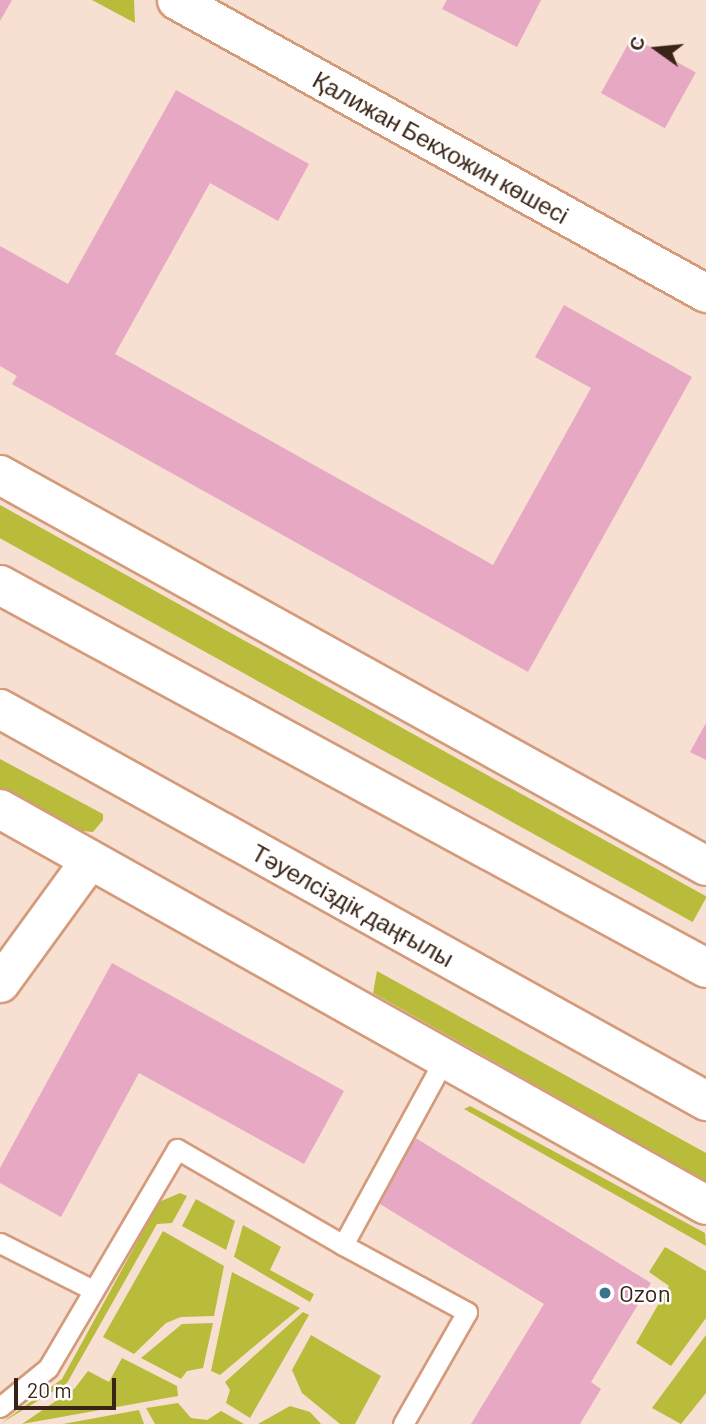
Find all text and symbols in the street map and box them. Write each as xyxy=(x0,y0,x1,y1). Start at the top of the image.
north arrow xyxy=(622,14,692,84)
text: С xyxy=(623,34,649,53)
street label: Қалижан Бекхожин көшесі xyxy=(308,65,574,229)
street label: Тәуелсіздік даңғылы xyxy=(247,837,459,973)
place label: Ozon xyxy=(619,1279,671,1307)
marker: Ozon xyxy=(597,1285,613,1301)
scale bar xyxy=(18,1364,119,1408)
text: 20 m xyxy=(27,1377,72,1402)

